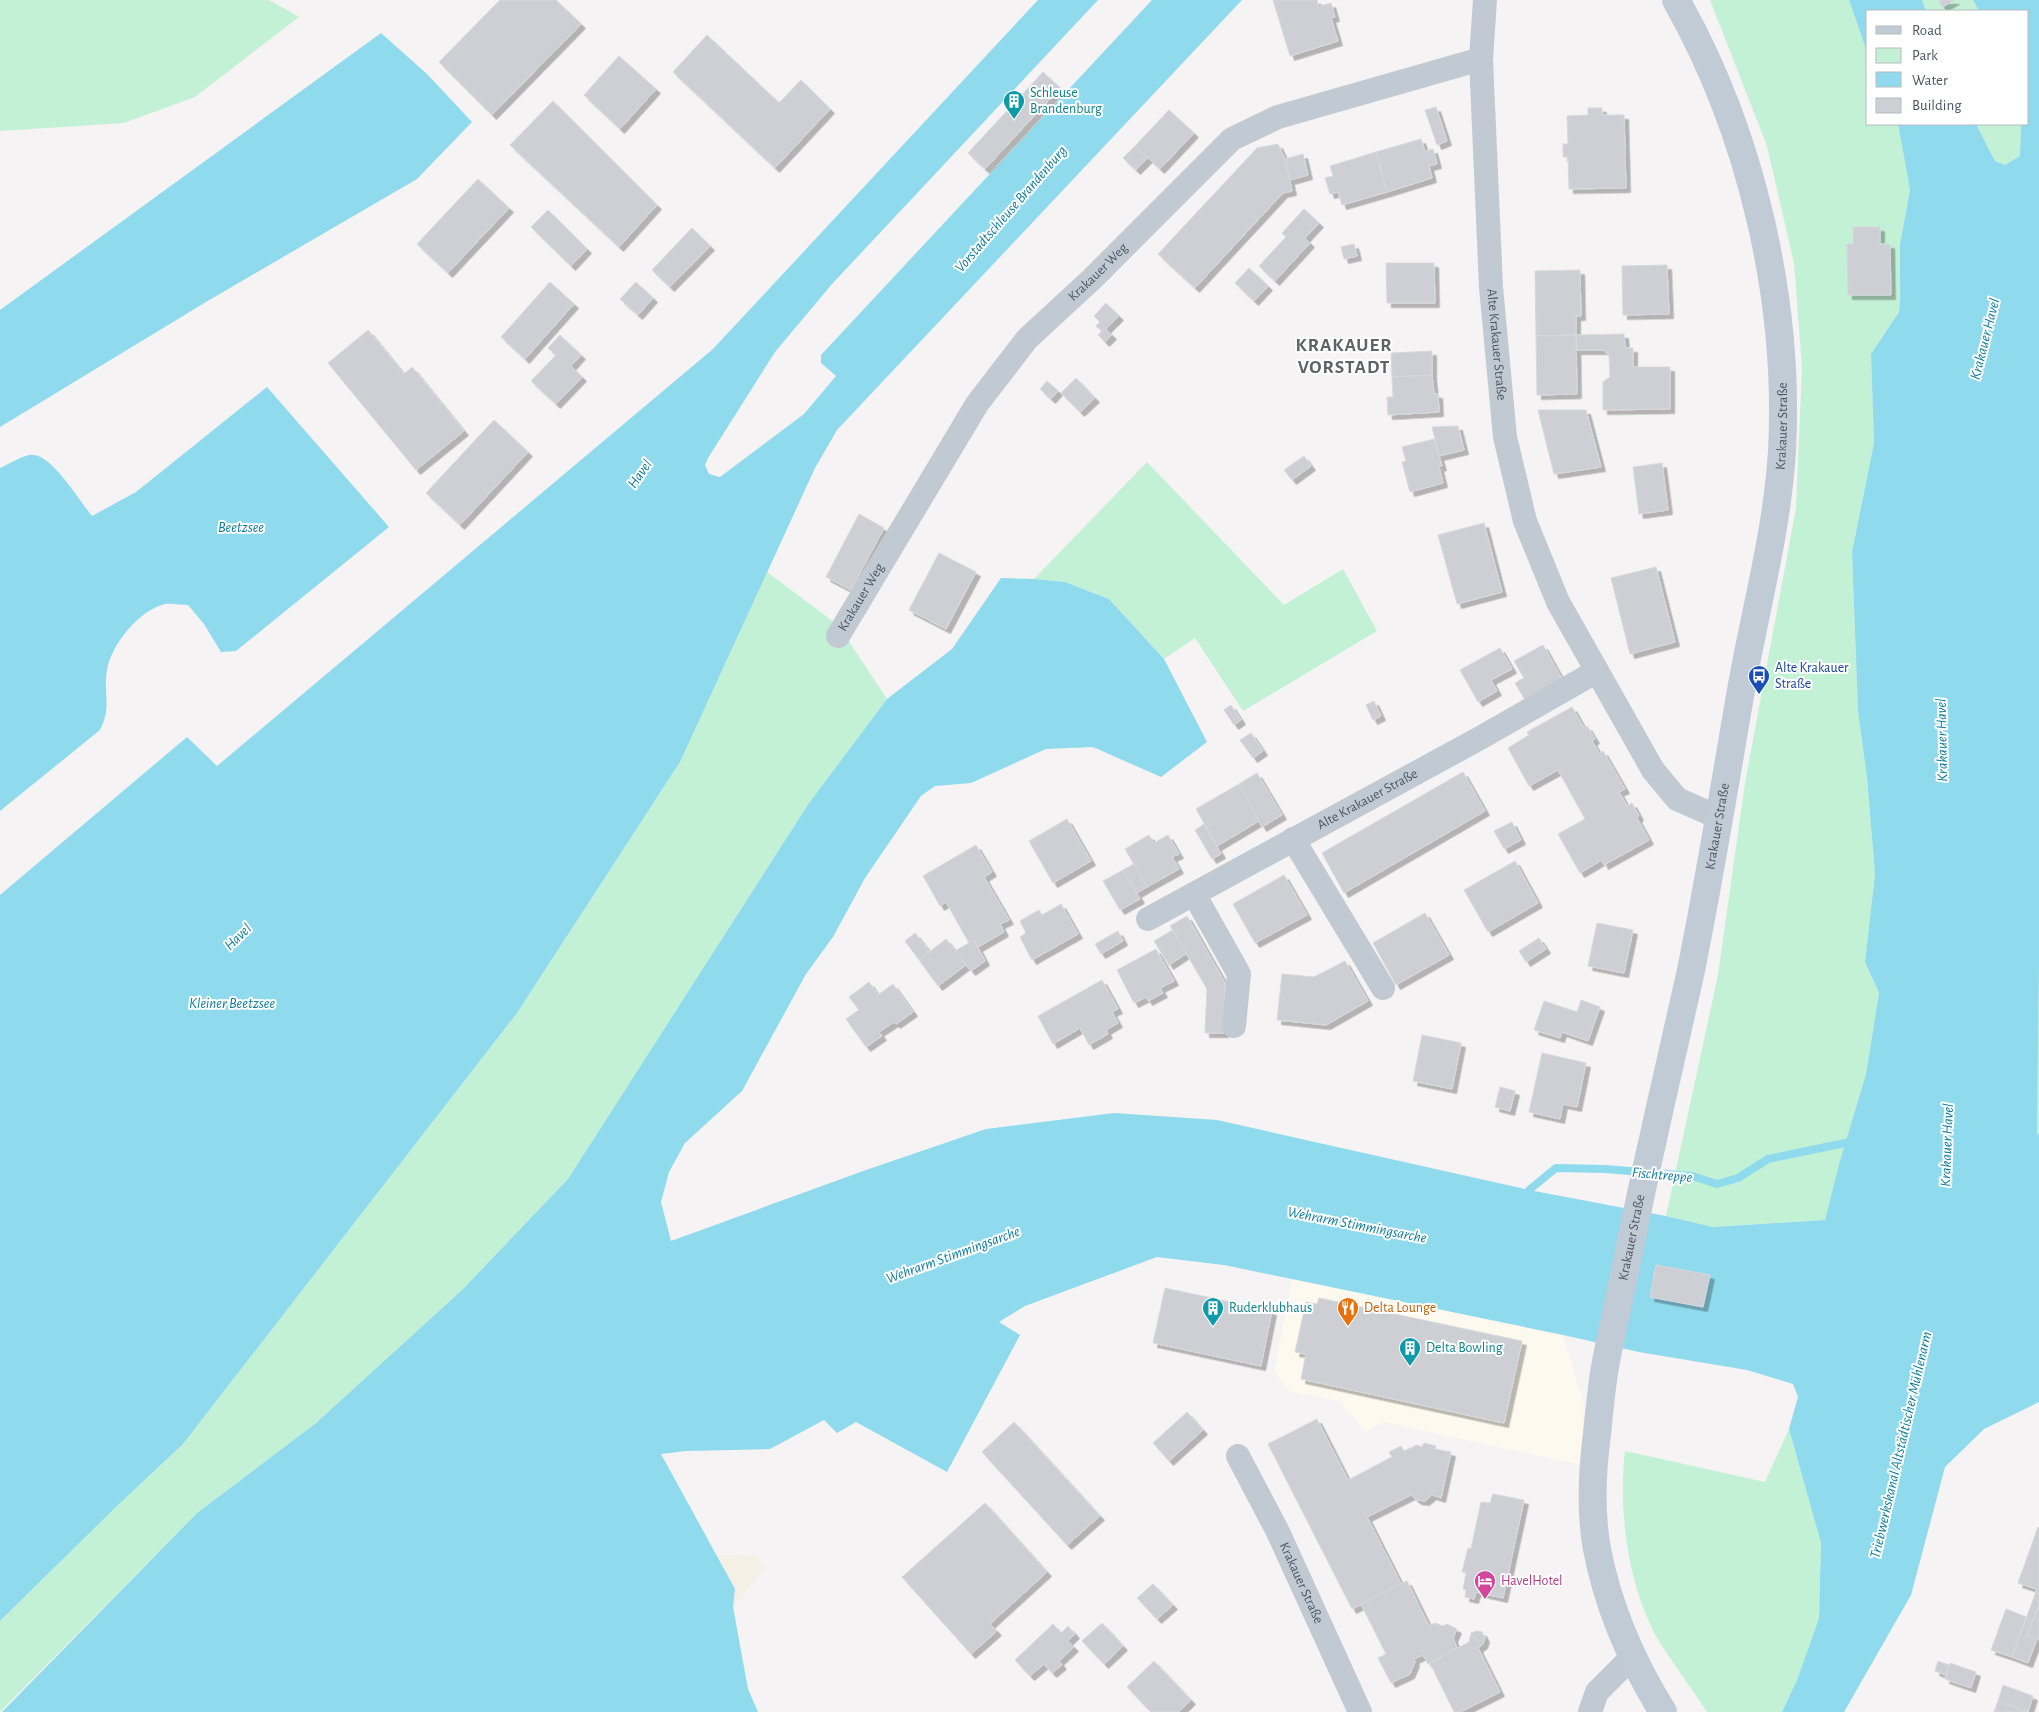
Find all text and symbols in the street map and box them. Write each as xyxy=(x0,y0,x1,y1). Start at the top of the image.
legend xyxy=(1866,10,2029,125)
text: Road xyxy=(1912,23,1942,38)
text: Park xyxy=(1912,48,1938,63)
text: Water xyxy=(1912,73,1948,88)
place label: Schleuse Brandenburg xyxy=(1030,86,1102,116)
building icon: Schleuse Brandenburg xyxy=(1002,89,1026,120)
text: Building xyxy=(1912,98,1962,113)
water label: Vorstadtschleuse Brandenburg xyxy=(952,143,1070,275)
street label: Krakauer Weg xyxy=(1066,240,1131,304)
street label: Alte Krakauer Straße xyxy=(1484,288,1509,401)
water label: Krakauer Havel xyxy=(1968,296,2002,381)
district label: KRAKAUER VORSTADT xyxy=(1296,336,1392,377)
street label: Krakauer Straße xyxy=(1774,382,1790,470)
water label: Havel xyxy=(625,457,655,491)
water label: Beetzsee xyxy=(218,520,264,535)
street label: Krakauer Weg xyxy=(835,561,887,634)
place label: Alte Krakauer Straße xyxy=(1775,661,1849,691)
bus stop icon: Alte Krakauer Straße xyxy=(1747,664,1771,695)
water label: Krakauer Havel xyxy=(1934,698,1950,782)
street label: Alte Krakauer Straße xyxy=(1315,766,1420,832)
street label: Krakauer Straße xyxy=(1703,782,1732,871)
water label: Havel xyxy=(222,921,255,953)
water label: Kleiner Beetzsee xyxy=(189,996,275,1011)
water label: Krakauer Havel xyxy=(1938,1103,1956,1187)
water label: Fischtreppe xyxy=(1631,1165,1693,1185)
street label: Krakauer Straße xyxy=(1616,1193,1648,1282)
water label: Wehrarm Stimmingsarche xyxy=(1286,1204,1428,1246)
water label: Wehrarm Stimmingsarche xyxy=(884,1224,1022,1286)
building icon: Ruderklubhaus xyxy=(1201,1296,1225,1327)
restaurant icon: Delta Lounge xyxy=(1336,1296,1360,1327)
place label: Ruderklubhaus xyxy=(1229,1301,1312,1315)
place label: Delta Lounge xyxy=(1364,1301,1436,1315)
water label: Triebwerkskanal Altstädtischer Mühlenarm xyxy=(1868,1330,1934,1560)
building icon: Delta Bowling xyxy=(1398,1336,1422,1367)
place label: Delta Bowling xyxy=(1426,1341,1503,1355)
street label: Krakauer Straße xyxy=(1277,1540,1326,1626)
hotel icon: HavelHotel xyxy=(1473,1569,1497,1600)
place label: HavelHotel xyxy=(1501,1574,1563,1588)

